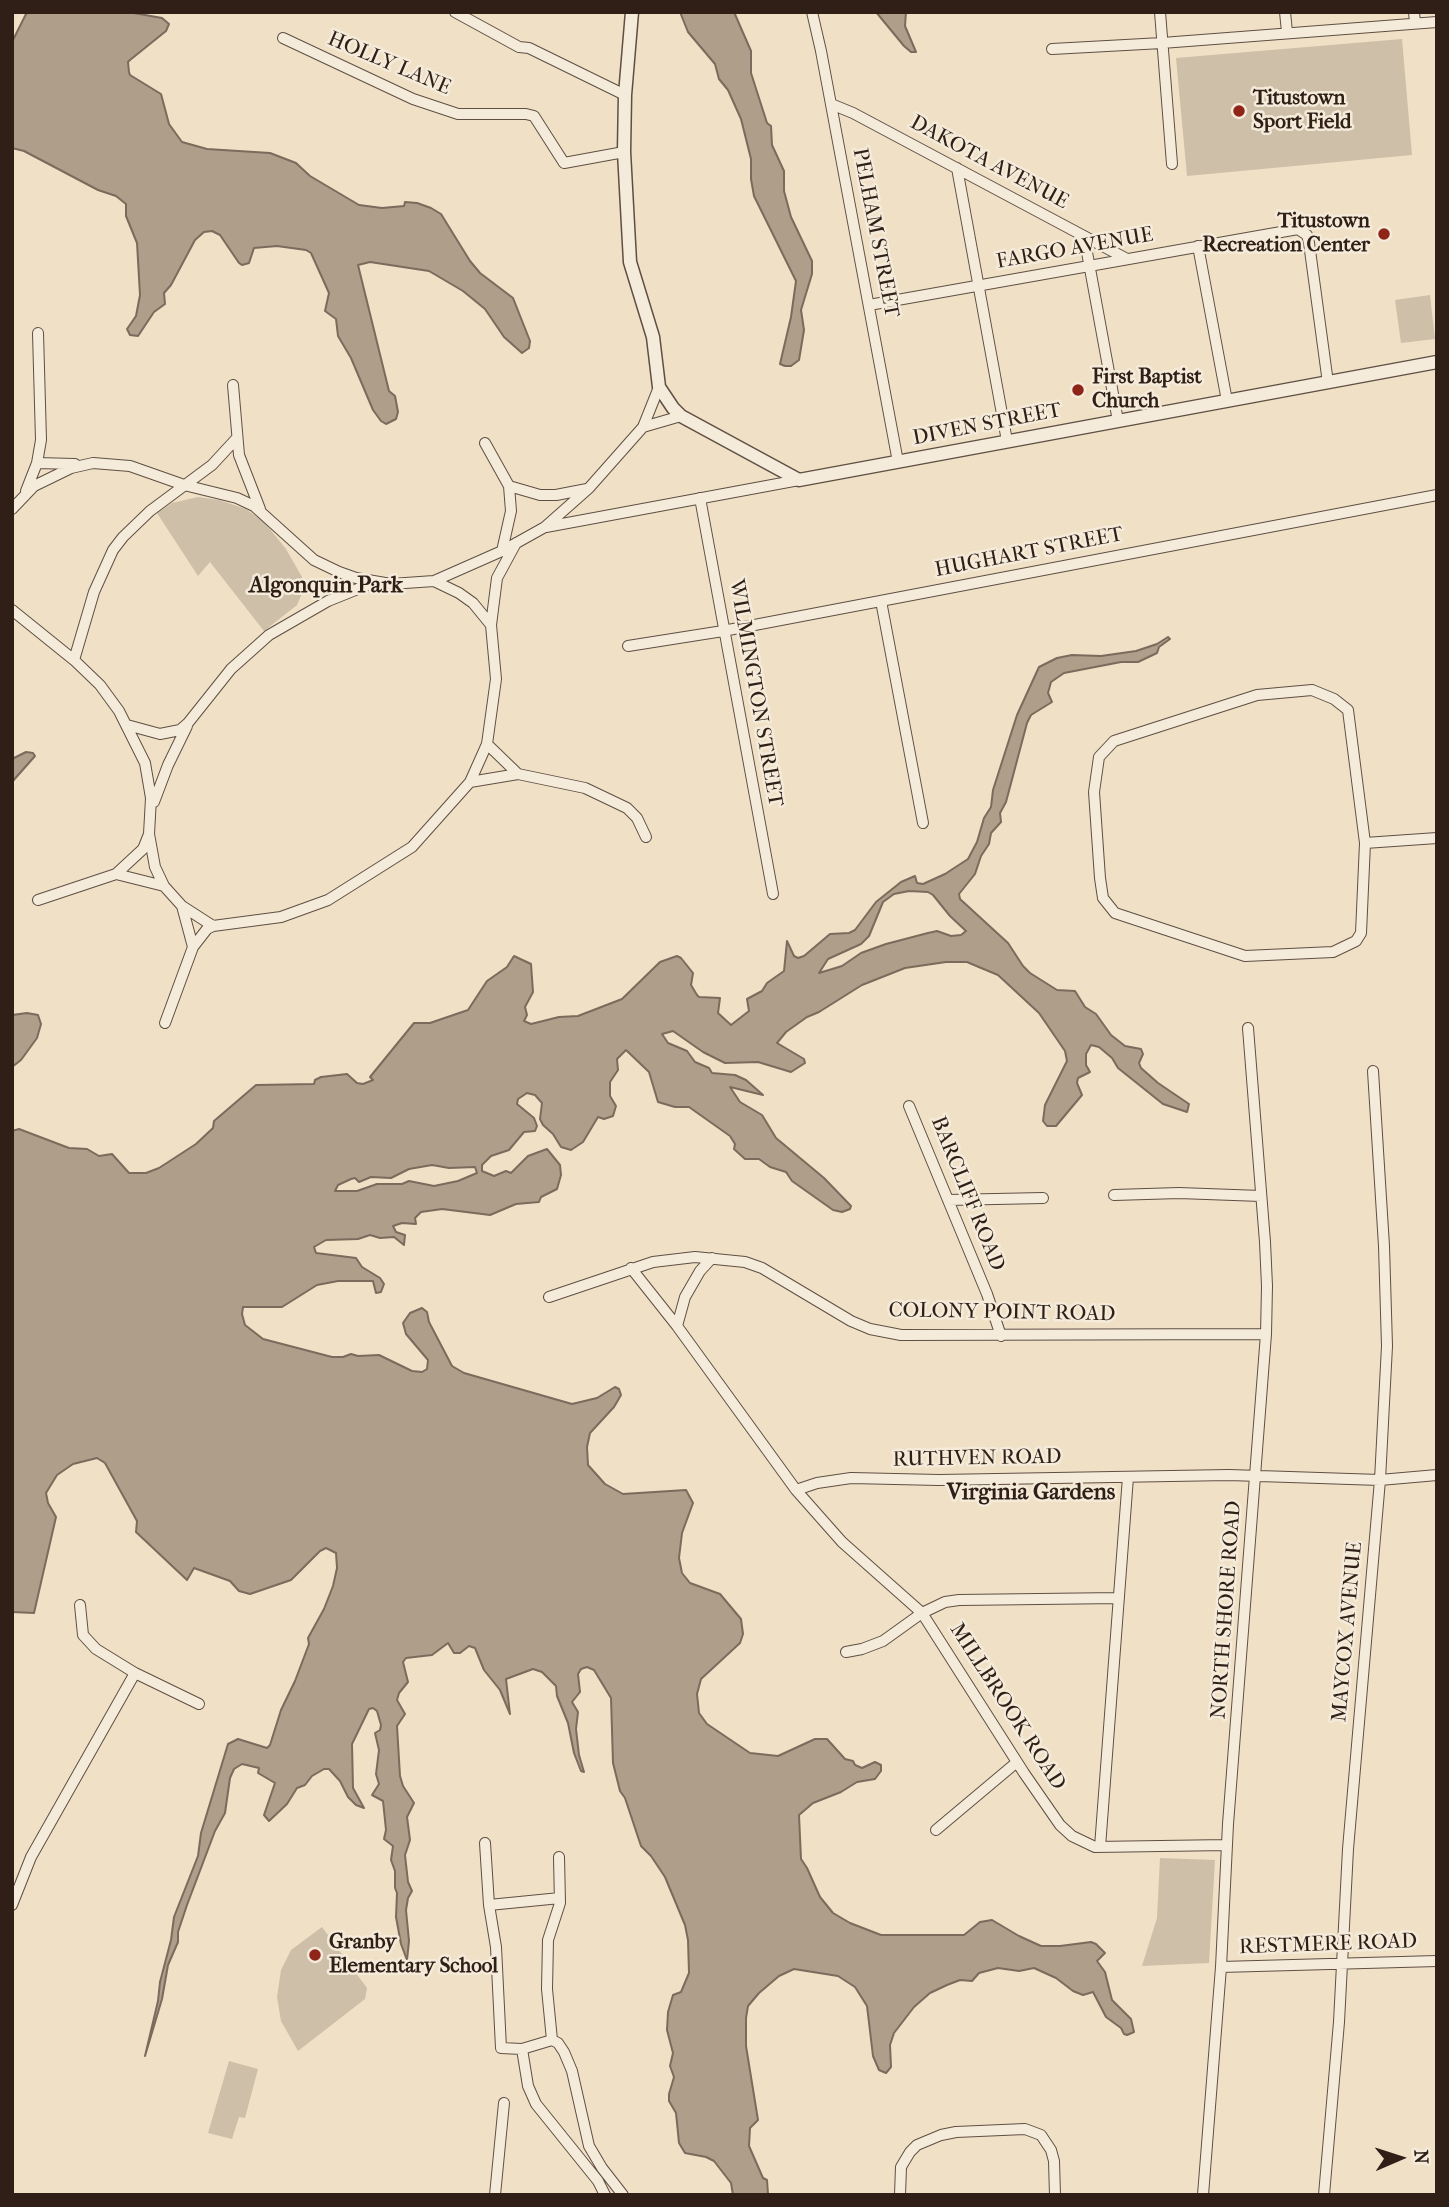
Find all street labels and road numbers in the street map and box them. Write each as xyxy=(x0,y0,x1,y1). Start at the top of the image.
street label: HOLLY LANE xyxy=(324,27,454,101)
street label: DAKOTA AVENUE xyxy=(905,111,1073,215)
street label: PELHAM STREET xyxy=(846,146,904,320)
street label: FARGO AVENUE xyxy=(994,223,1156,275)
street label: DIVEN STREET xyxy=(911,398,1063,452)
street label: HUGHART STREET xyxy=(933,522,1125,584)
street label: WILMINGTON STREET xyxy=(723,577,787,809)
street label: BARCLIFF ROAD xyxy=(925,1113,1009,1275)
street label: COLONY POINT ROAD xyxy=(888,1298,1116,1328)
street label: RUTHVEN ROAD xyxy=(892,1445,1062,1473)
street label: NORTH SHORE ROAD xyxy=(1207,1500,1247,1720)
street label: MAYCOX AVENUE xyxy=(1328,1541,1368,1723)
street label: MILLBROOK ROAD xyxy=(944,1619,1070,1795)
street label: RESTMERE ROAD xyxy=(1239,1929,1417,1961)

